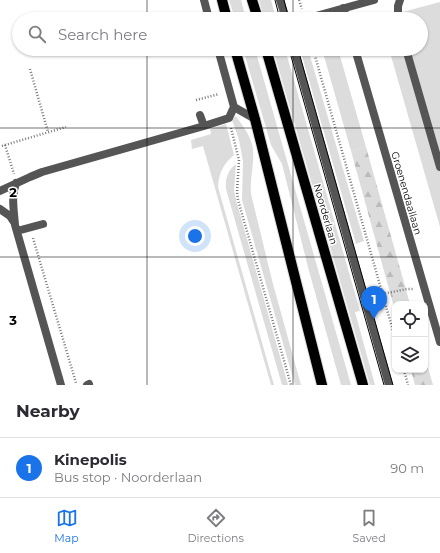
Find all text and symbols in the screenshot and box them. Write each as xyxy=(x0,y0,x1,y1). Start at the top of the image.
search box xyxy=(12,12,428,56)
icon: search xyxy=(26,23,48,45)
text: Search here xyxy=(58,25,147,44)
street label: Groenendaallaan xyxy=(388,150,425,236)
street label: Noorderlaan xyxy=(311,182,340,246)
text: 2 xyxy=(9,184,17,200)
your location xyxy=(185,226,205,246)
pin: 1 xyxy=(361,286,387,319)
map controls xyxy=(392,301,428,373)
button: locate xyxy=(392,301,428,337)
text: 3 xyxy=(8,312,17,328)
button: layers xyxy=(392,337,428,373)
text: Nearby xyxy=(16,401,80,421)
text: Kinepolis xyxy=(54,450,127,469)
text: 1 xyxy=(26,460,32,476)
text: 90 m xyxy=(390,460,424,476)
text: Bus stop · Noorderlaan xyxy=(54,469,202,485)
tab: Map xyxy=(54,507,79,545)
tab: Directions xyxy=(188,507,244,545)
tab: Saved xyxy=(353,507,386,545)

